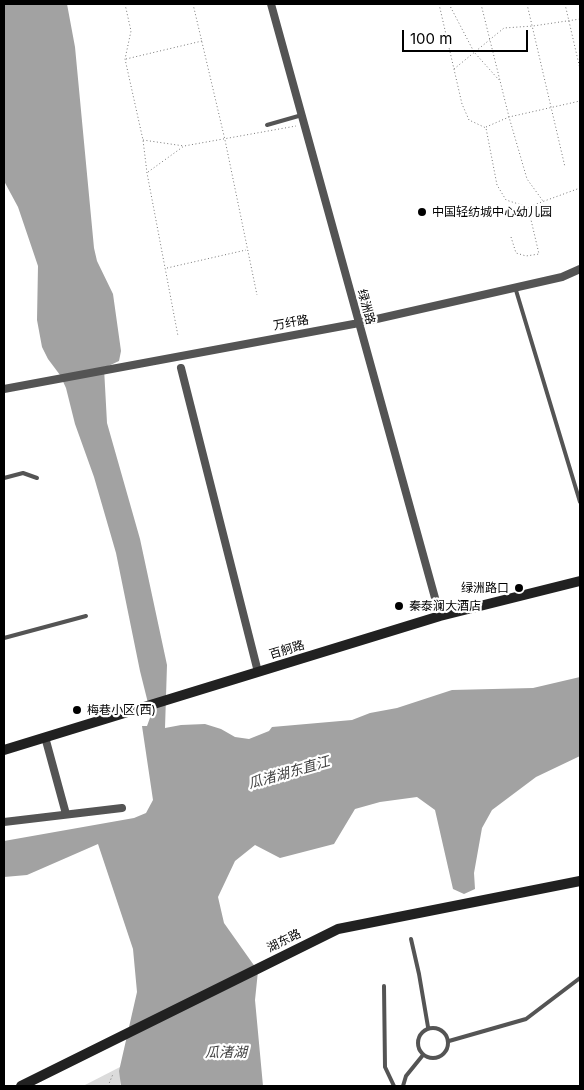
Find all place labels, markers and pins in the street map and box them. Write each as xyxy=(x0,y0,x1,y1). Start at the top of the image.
place label: 中国轻纺城中心幼儿园 xyxy=(432,205,552,219)
marker: 中国轻纺城中心幼儿园 xyxy=(416,206,428,218)
place label: 绿洲路口 xyxy=(461,581,509,595)
marker: 绿洲路口 xyxy=(513,582,525,594)
place label: 秦泰澜大酒店 xyxy=(409,599,481,613)
marker: 秦泰澜大酒店 xyxy=(393,600,405,612)
place label: 梅巷小区(西) xyxy=(87,703,156,717)
marker: 梅巷小区(西) xyxy=(71,704,83,716)

